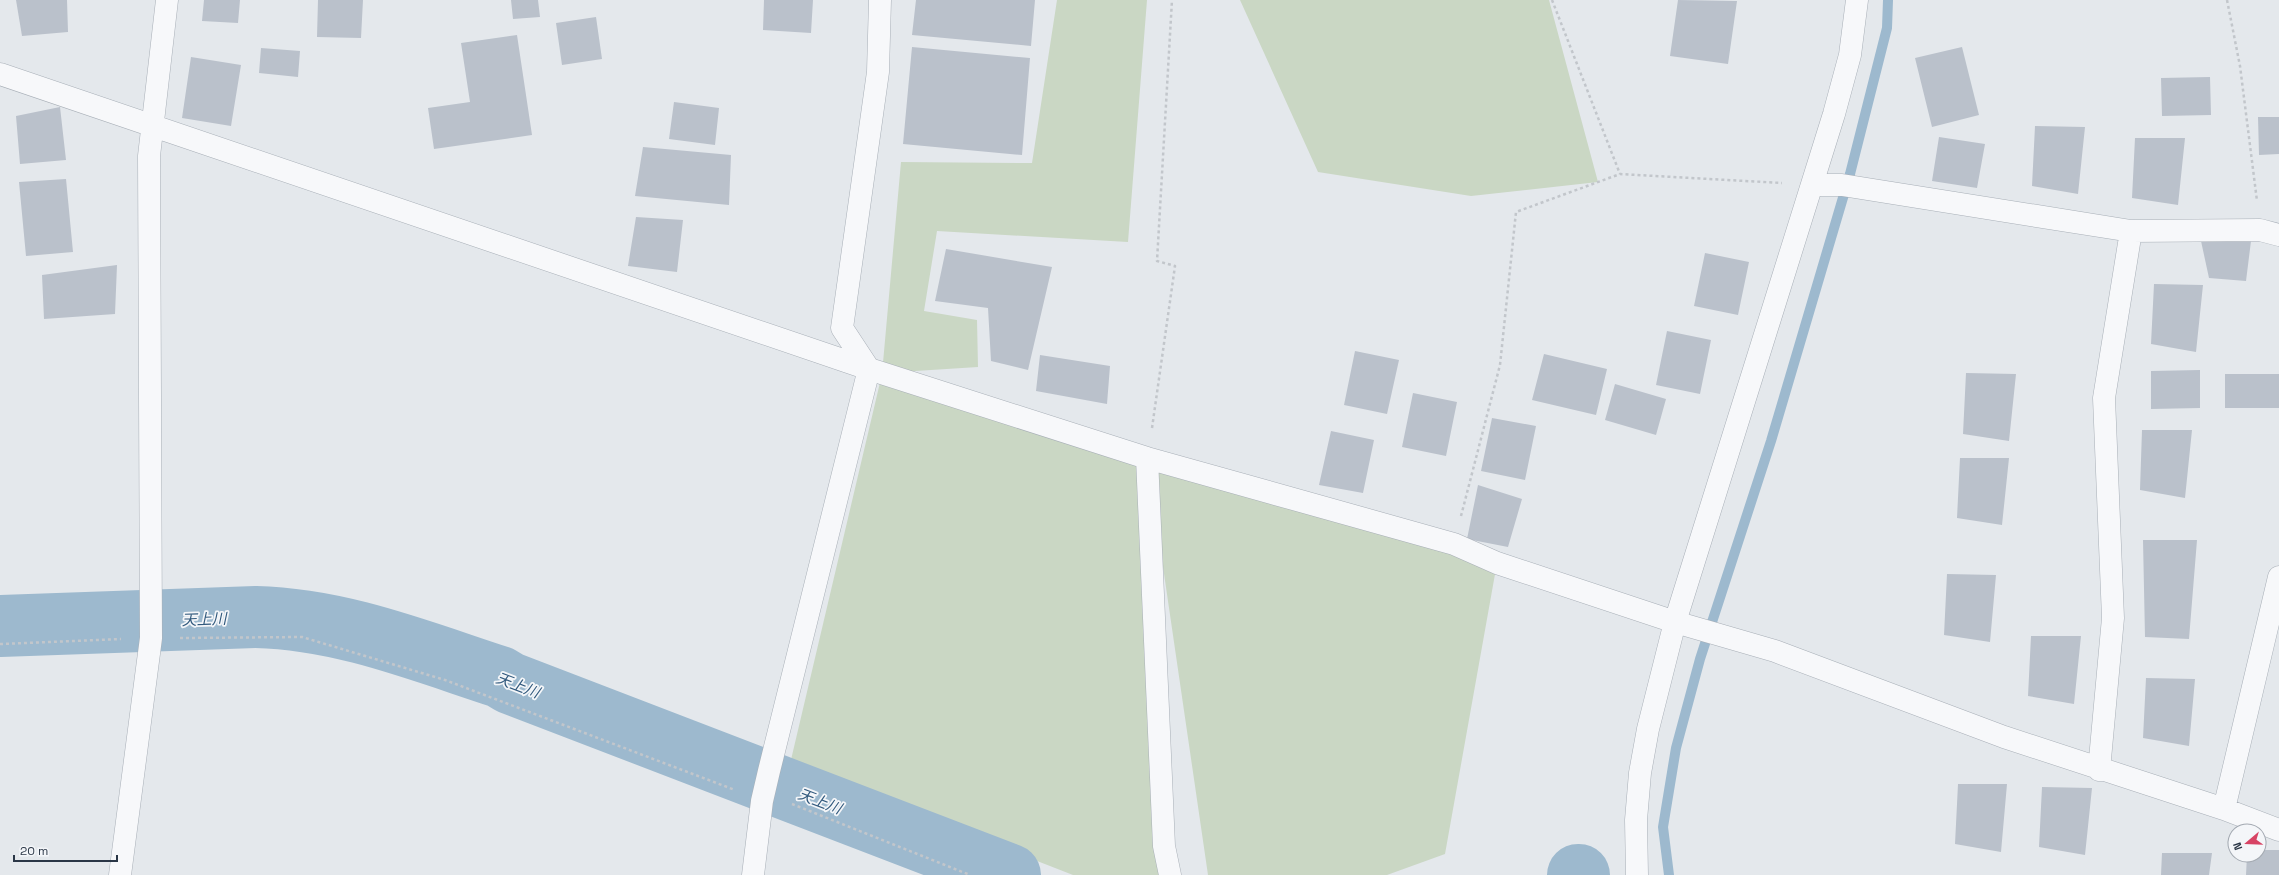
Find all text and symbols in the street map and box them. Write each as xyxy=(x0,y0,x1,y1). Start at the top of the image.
water label: 天上川 xyxy=(181,609,229,629)
water label: 天上川 xyxy=(494,668,544,703)
water label: 天上川 xyxy=(796,784,846,819)
north arrow xyxy=(2227,823,2267,863)
scale bar xyxy=(14,837,117,863)
text: N xyxy=(2230,840,2245,852)
text: 20 m xyxy=(20,843,48,859)

